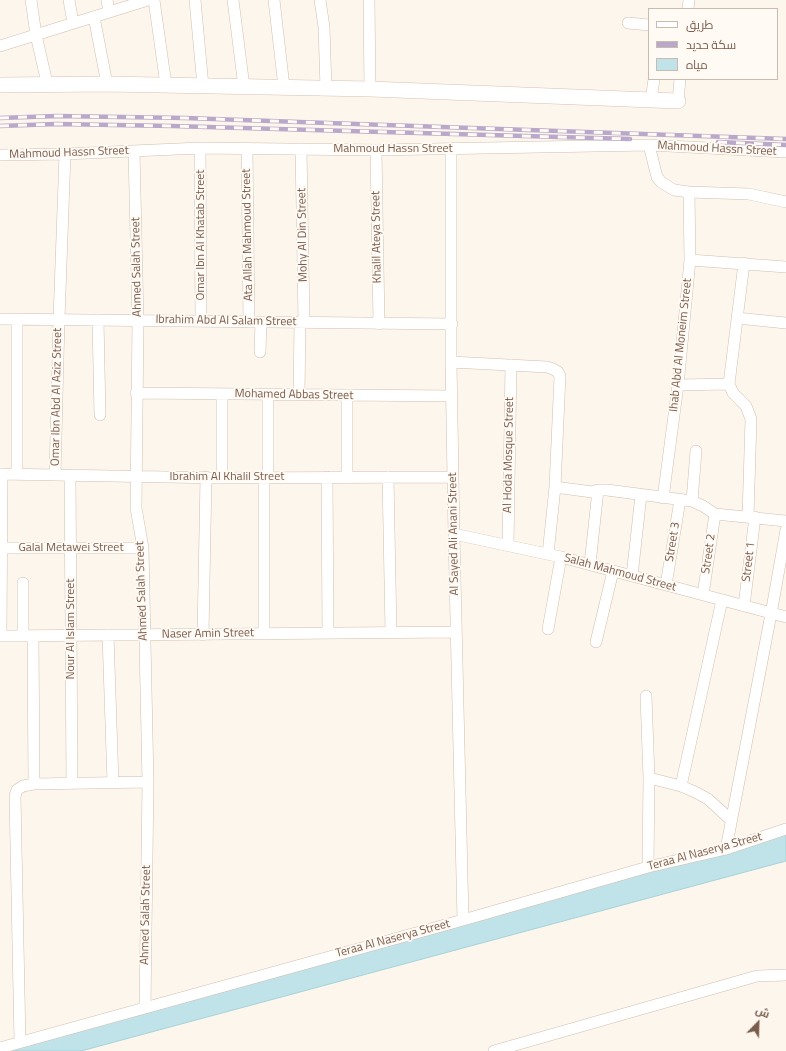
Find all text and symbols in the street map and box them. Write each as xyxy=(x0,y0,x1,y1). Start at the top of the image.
legend xyxy=(648,8,778,80)
text: طريق xyxy=(686,15,713,34)
text: سكة حديد xyxy=(686,35,736,54)
text: مياه xyxy=(686,55,708,74)
street label: Mahmoud Hassn Street xyxy=(657,139,777,159)
street label: Mahmoud Hassn Street xyxy=(333,142,453,156)
street label: Mahmoud Hassn Street xyxy=(9,144,129,162)
street label: Ata Allah Mahmoud Street xyxy=(240,168,256,302)
street label: Omar Ibn Al Khatab Street xyxy=(194,169,208,301)
street label: Mohy Al Din Street xyxy=(295,188,311,282)
street label: Khalil Ateya Street xyxy=(369,191,385,283)
street label: Ahmed Salah Street xyxy=(129,217,145,317)
street label: Ihab Abd Al Moneim Street xyxy=(667,277,695,413)
street label: Ibrahim Abd Al Salam Street xyxy=(155,313,297,329)
street label: Omar Ibn Abd Al Aziz Street xyxy=(49,328,65,466)
street label: Mohamed Abbas Street xyxy=(234,387,354,403)
street label: Al Hoda Mosque Street xyxy=(501,397,517,513)
street label: Ibrahim Al Khalil Street xyxy=(170,470,284,484)
street label: Al Sayed Ali Anani Street xyxy=(446,472,462,596)
street label: Street 3 xyxy=(663,521,683,563)
street label: Street 2 xyxy=(699,533,719,575)
street label: Galal Metawei Street xyxy=(18,541,124,555)
street label: Ahmed Salah Street xyxy=(133,541,151,641)
street label: Street 1 xyxy=(739,541,759,583)
street label: Salah Mahmoud Street xyxy=(562,551,678,595)
street label: Nour Al Islam Street xyxy=(64,578,78,680)
street label: Naser Amin Street xyxy=(162,626,254,642)
street label: Teraa Al Naserya Street xyxy=(646,830,764,874)
street label: Ahmed Salah Street xyxy=(138,865,154,965)
street label: Teraa Al Naserya Street xyxy=(334,917,452,961)
text: ش xyxy=(753,1002,772,1022)
north arrow xyxy=(738,1003,778,1043)

